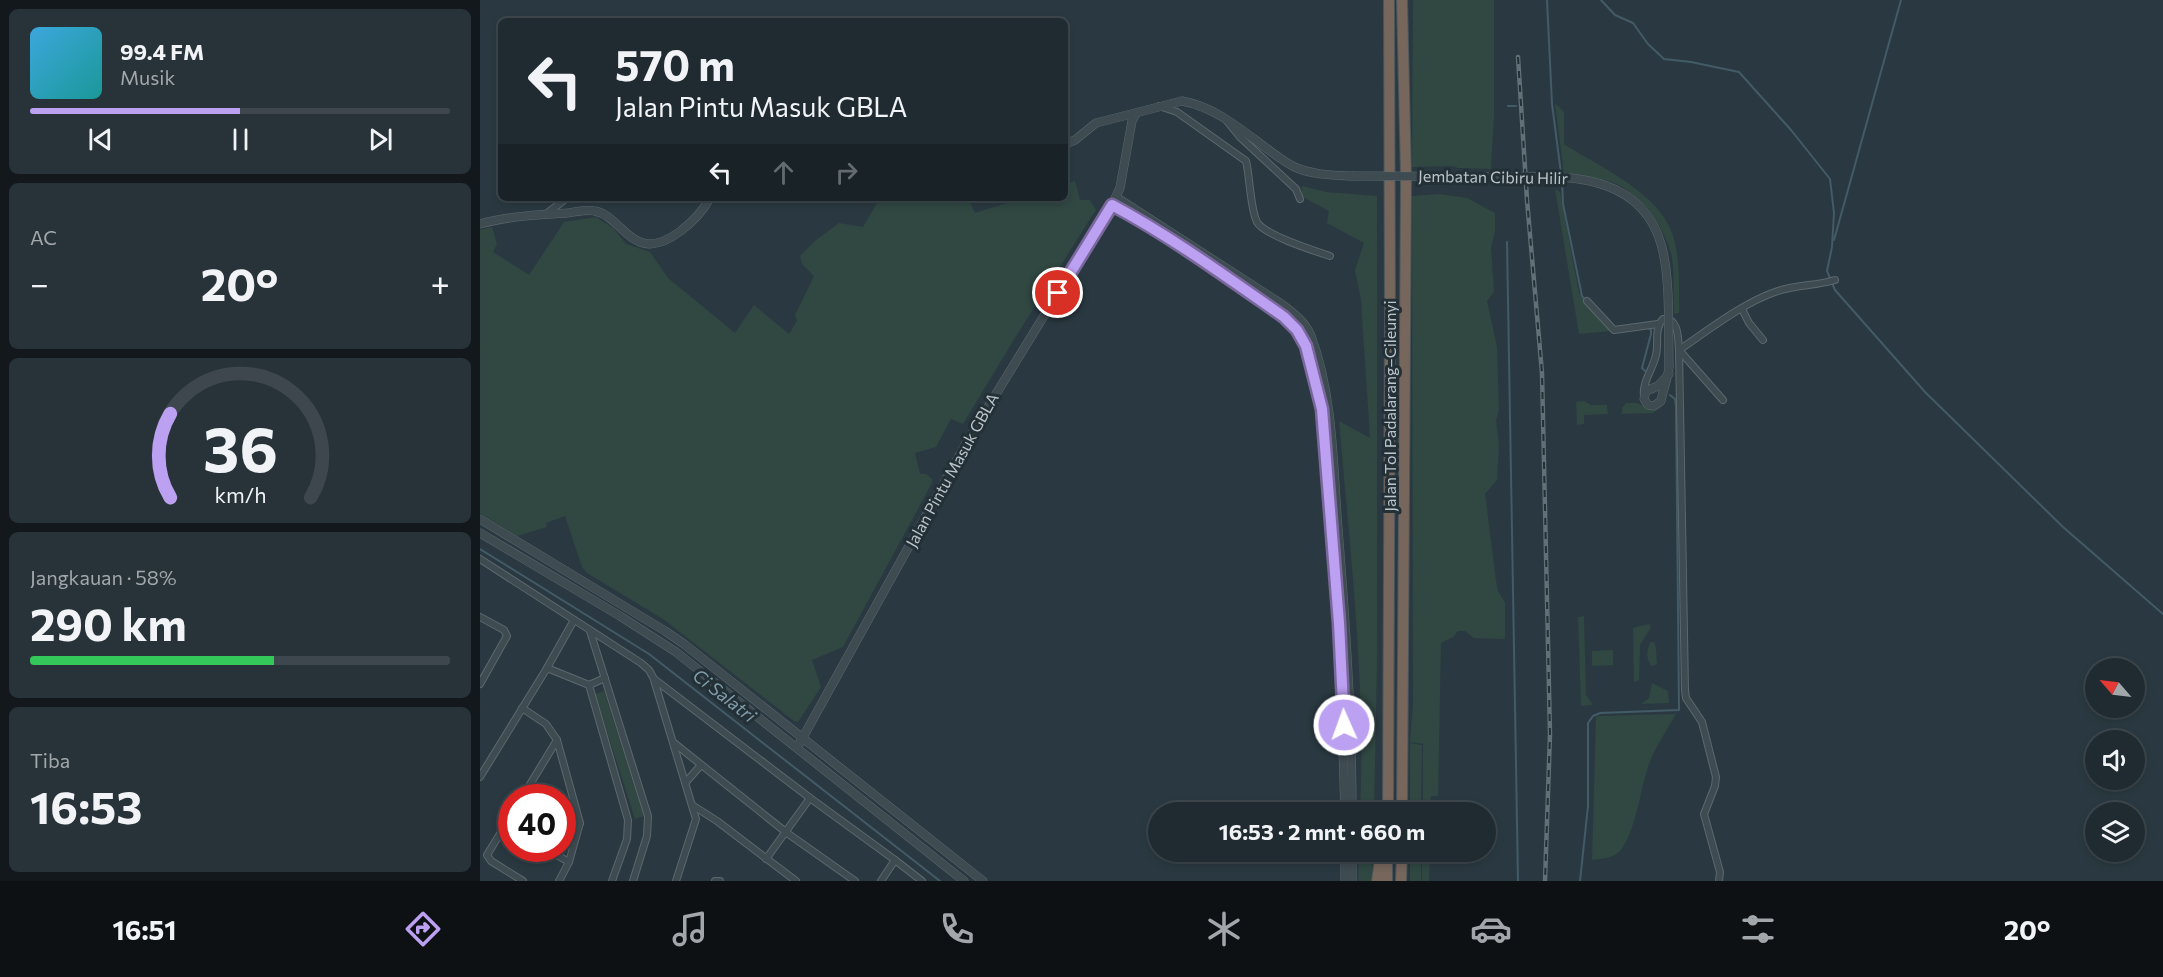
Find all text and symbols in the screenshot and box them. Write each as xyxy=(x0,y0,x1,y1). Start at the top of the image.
text: 99.4 FM xyxy=(120,38,204,65)
text: 570 m xyxy=(615,38,735,90)
icon: left xyxy=(516,42,594,120)
text: Musik xyxy=(120,65,175,89)
text: Jalan Pintu Masuk GBLA xyxy=(615,90,907,123)
icon: previous xyxy=(84,123,117,156)
icon: pause xyxy=(224,123,257,156)
icon: next xyxy=(364,123,397,156)
icon: left xyxy=(704,156,737,189)
icon: ahead xyxy=(767,156,800,189)
icon: right xyxy=(830,156,863,189)
street label: Jembatan Cibiru Hilir xyxy=(1418,166,1569,187)
text: AC xyxy=(30,225,57,249)
text: 20° xyxy=(201,255,279,310)
text: − xyxy=(30,262,49,303)
text: + xyxy=(431,262,450,303)
pin xyxy=(1032,267,1083,318)
icon: arrive xyxy=(1041,276,1074,309)
street label: Jalan Tol Padalarang–Cileunyi xyxy=(1380,300,1399,512)
street label: Jalan Pintu Masuk GBLA xyxy=(901,389,1002,550)
text: 36 xyxy=(203,409,277,485)
text: km/h xyxy=(214,481,266,507)
text: Jangkauan · 58% xyxy=(30,565,177,589)
text: 290 km xyxy=(30,595,187,650)
north arrow xyxy=(2085,658,2145,718)
map controls xyxy=(2085,658,2145,862)
water label: Ci Salatri xyxy=(689,664,761,727)
position arrow xyxy=(1312,693,1376,757)
button: sound xyxy=(2085,730,2145,790)
text: Tiba xyxy=(30,748,70,772)
text: 16:53 xyxy=(30,778,142,833)
speed limit sign: 40 xyxy=(498,784,576,862)
button: layers xyxy=(2085,802,2145,862)
text: 16:53 · 2 mnt · 660 m xyxy=(1219,818,1425,845)
icon: directions xyxy=(402,908,444,950)
icon: music xyxy=(669,908,711,950)
icon: phone xyxy=(936,908,978,950)
icon: climate xyxy=(1203,908,1245,950)
icon: car xyxy=(1470,908,1512,950)
icon: filters xyxy=(1737,908,1779,950)
text: 16:51 xyxy=(113,913,177,946)
text: 20° xyxy=(2004,913,2050,946)

